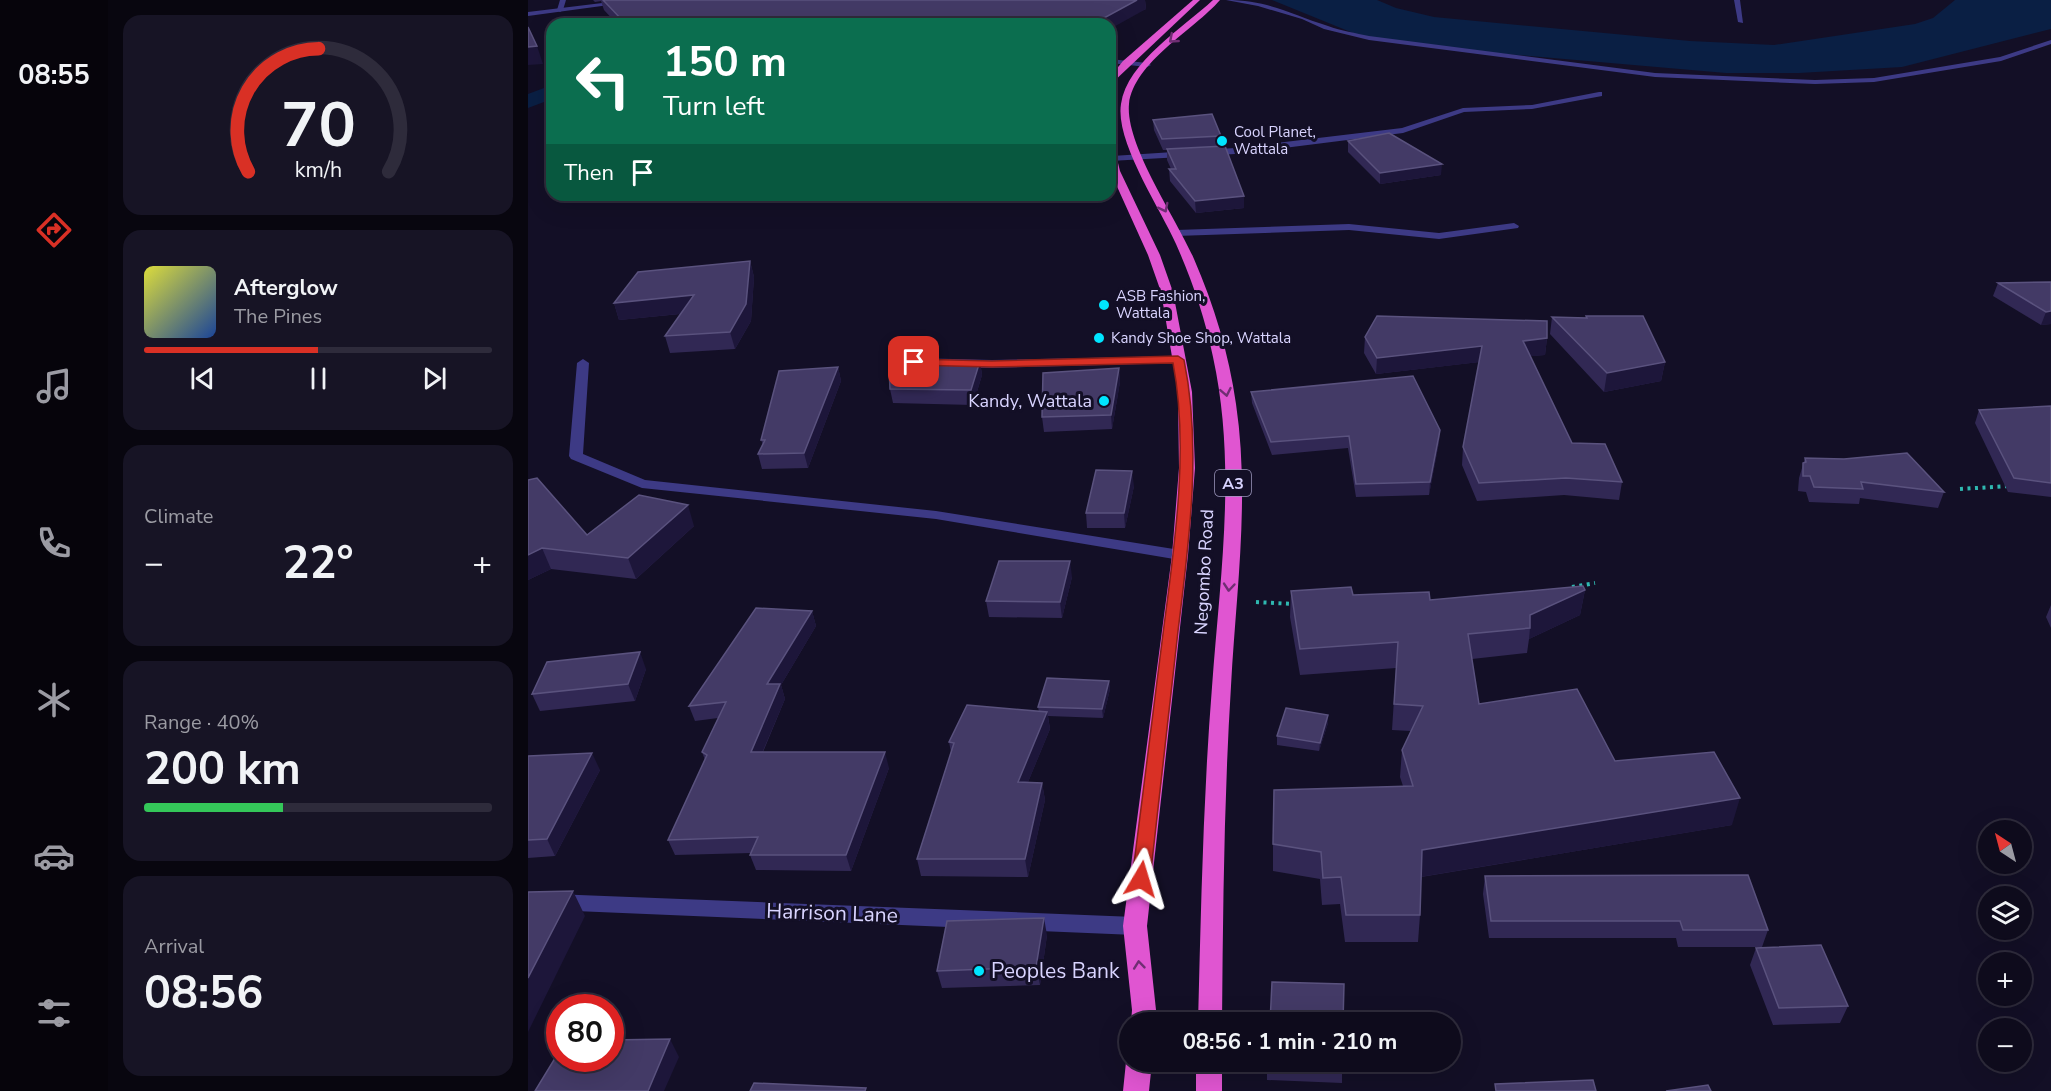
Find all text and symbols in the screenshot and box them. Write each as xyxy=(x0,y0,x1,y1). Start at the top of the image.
one-way arrow xyxy=(1169,32,1180,43)
text: 150 m xyxy=(663,34,787,91)
icon: left xyxy=(564,42,642,120)
text: 08:55 xyxy=(18,57,90,94)
text: 70 xyxy=(281,83,355,168)
text: Turn left xyxy=(663,88,764,125)
place label: Cool Planet, Wattala xyxy=(1234,122,1316,159)
marker: Cool Planet, Wattala xyxy=(1215,134,1229,148)
text: km/h xyxy=(294,155,342,185)
icon: arrive xyxy=(626,156,659,189)
text: Then xyxy=(564,158,614,188)
one-way arrow xyxy=(1157,202,1168,213)
icon: directions xyxy=(33,209,75,251)
text: Afterglow xyxy=(234,273,338,303)
place label: ASB Fashion, Wattala xyxy=(1116,286,1205,323)
marker: ASB Fashion, Wattala xyxy=(1097,298,1111,312)
text: The Pines xyxy=(234,303,322,330)
place label: Kandy Shoe Shop, Wattala xyxy=(1111,328,1291,348)
marker: Kandy Shoe Shop, Wattala xyxy=(1092,331,1106,345)
pin xyxy=(888,336,939,387)
icon: arrive xyxy=(897,345,930,378)
icon: previous xyxy=(186,362,219,395)
icon: pause xyxy=(302,362,335,395)
icon: next xyxy=(418,362,451,395)
icon: music xyxy=(33,365,75,407)
one-way arrow xyxy=(1219,387,1232,397)
place label: Kandy, Wattala xyxy=(968,389,1092,413)
marker: Kandy, Wattala xyxy=(1097,394,1111,408)
road number: A3 xyxy=(1215,470,1251,496)
text: Climate xyxy=(144,503,213,530)
street label: Negombo Road xyxy=(1189,509,1219,635)
icon: phone xyxy=(33,522,75,564)
text: 22° xyxy=(282,533,354,594)
text: − xyxy=(144,541,164,586)
text: + xyxy=(472,541,492,586)
one-way arrow xyxy=(1223,582,1236,591)
icon: climate xyxy=(33,679,75,721)
text: Range · 40% xyxy=(144,709,259,736)
text: 200 km xyxy=(144,739,301,800)
north arrow xyxy=(1978,820,2032,874)
map controls xyxy=(1978,820,2032,1072)
icon: car xyxy=(33,835,75,877)
position arrow xyxy=(1109,847,1173,911)
button: layers xyxy=(1978,886,2032,940)
street label: Harrison Lane xyxy=(766,897,898,929)
text: Arrival xyxy=(144,933,204,960)
button: + xyxy=(1978,952,2032,1006)
place label: Peoples Bank xyxy=(991,957,1120,985)
one-way arrow xyxy=(1133,960,1146,969)
text: 08:56 xyxy=(144,963,263,1024)
marker: Peoples Bank xyxy=(972,964,986,978)
icon: filters xyxy=(33,992,75,1034)
speed limit sign: 80 xyxy=(546,994,624,1072)
button: − xyxy=(1978,1018,2032,1072)
text: 08:56 · 1 min · 210 m xyxy=(1183,1027,1397,1057)

